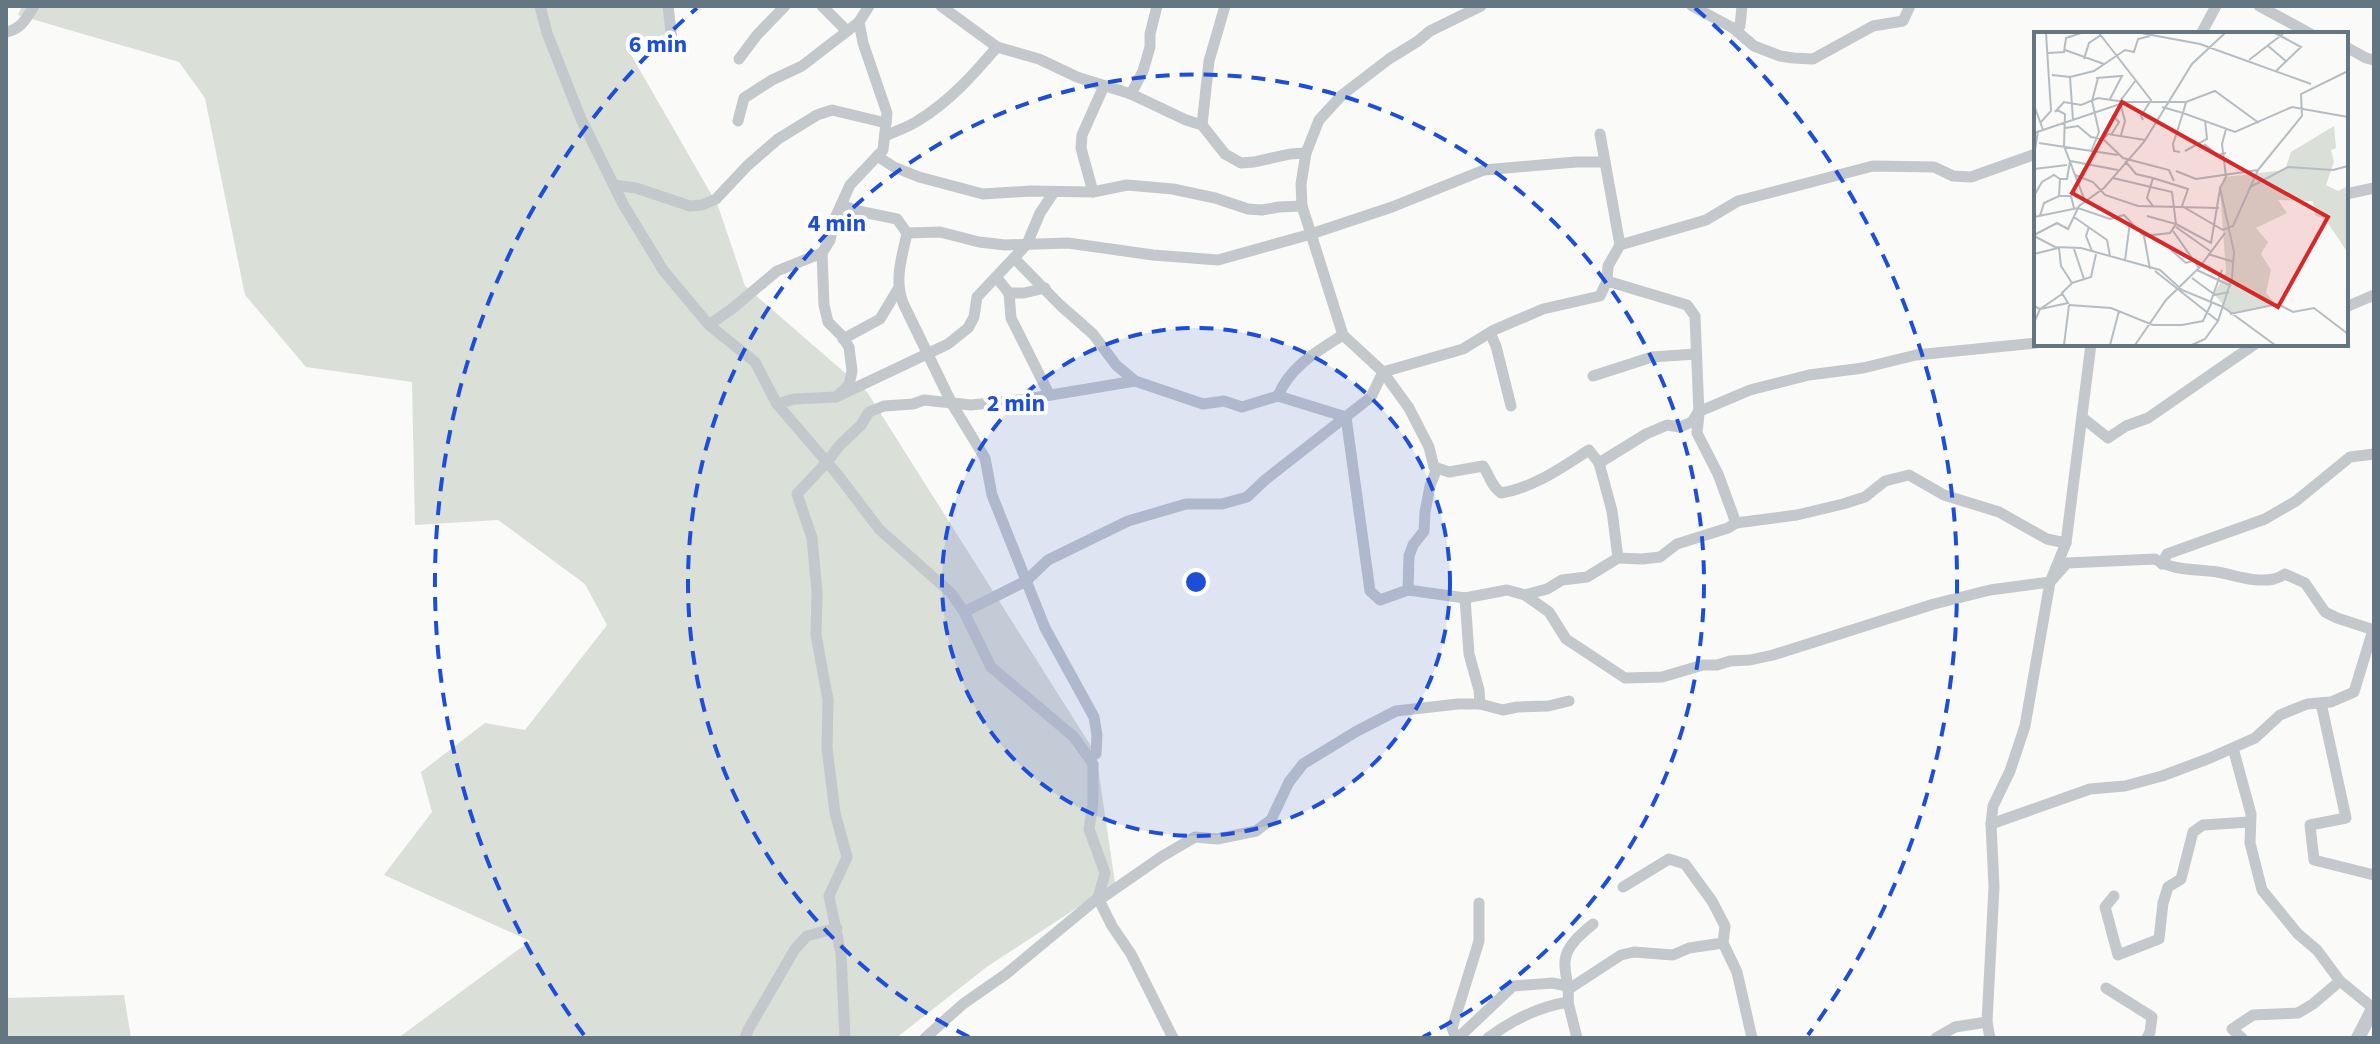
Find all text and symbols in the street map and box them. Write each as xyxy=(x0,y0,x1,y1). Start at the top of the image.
text: 6 min xyxy=(629,27,687,62)
inset map xyxy=(2034,32,2348,346)
text: 4 min xyxy=(808,206,866,241)
text: 2 min xyxy=(987,386,1045,421)
centre of rings xyxy=(1182,568,1210,596)

